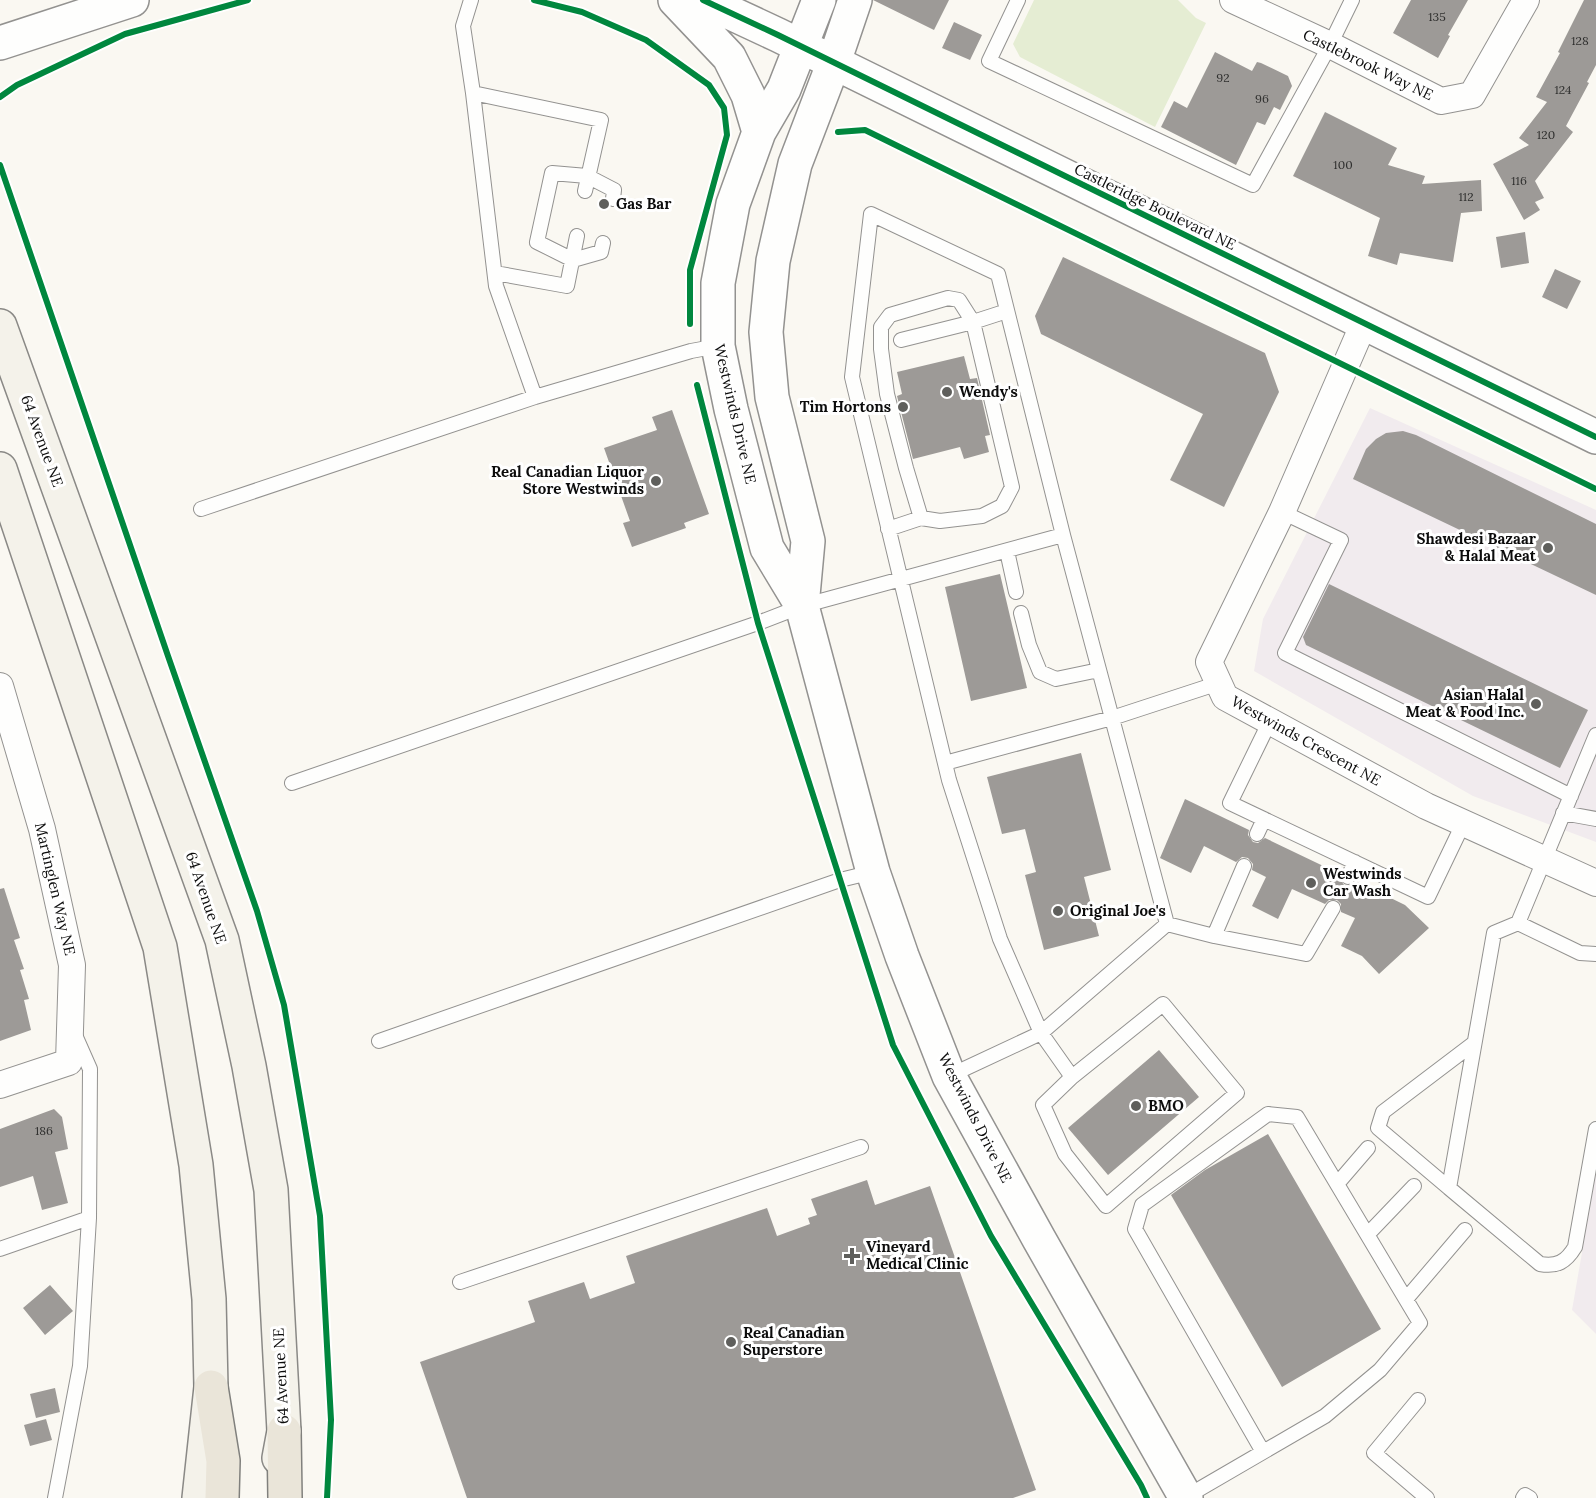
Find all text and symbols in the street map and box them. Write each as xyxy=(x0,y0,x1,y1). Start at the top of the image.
house number: 135 xyxy=(1428,9,1446,24)
street label: Castlebrook Way NE xyxy=(1300,25,1436,104)
house number: 128 xyxy=(1571,33,1589,48)
house number: 92 xyxy=(1216,70,1230,85)
house number: 124 xyxy=(1554,82,1572,97)
house number: 96 xyxy=(1255,91,1269,106)
house number: 120 xyxy=(1537,127,1555,142)
house number: 100 xyxy=(1333,157,1353,172)
street label: Castleridge Boulevard NE xyxy=(1071,159,1239,254)
house number: 116 xyxy=(1511,173,1527,188)
house number: 112 xyxy=(1458,189,1474,204)
place label: Gas Bar xyxy=(616,194,672,213)
marker: Gas Bar xyxy=(597,197,611,211)
street label: Westwinds Drive NE xyxy=(710,342,761,486)
place label: Wendy's xyxy=(959,382,1018,401)
marker: Wendy's xyxy=(940,385,954,399)
street label: 64 Avenue NE xyxy=(17,392,68,489)
place label: Tim Hortons xyxy=(800,397,891,416)
marker: Tim Hortons xyxy=(896,400,910,414)
place label: Real Canadian Liquor Store Westwinds xyxy=(491,462,645,498)
marker: Real Canadian Liquor Store Westwinds xyxy=(649,474,663,488)
place label: Shawdesi Bazaar & Halal Meat xyxy=(1417,529,1537,565)
marker: Shawdesi Bazaar & Halal Meat xyxy=(1541,541,1555,555)
place label: Asian Halal Meat & Food Inc. xyxy=(1405,685,1524,721)
street label: Westwinds Crescent NE xyxy=(1228,691,1384,790)
marker: Asian Halal Meat & Food Inc. xyxy=(1529,697,1543,711)
street label: Martinglen Way NE xyxy=(31,821,80,957)
street label: 64 Avenue NE xyxy=(182,849,231,946)
place label: Westwinds Car Wash xyxy=(1323,864,1402,900)
marker: Westwinds Car Wash xyxy=(1304,876,1318,890)
place label: Original Joe's xyxy=(1070,901,1166,920)
marker: Original Joe's xyxy=(1051,904,1065,918)
street label: Westwinds Drive NE xyxy=(935,1050,1016,1186)
place label: BMO xyxy=(1148,1096,1184,1115)
marker: BMO xyxy=(1129,1099,1143,1113)
house number: 186 xyxy=(35,1123,53,1138)
place label: Vineyard Medical Clinic xyxy=(866,1237,969,1273)
marker: Vineyard Medical Clinic xyxy=(843,1247,861,1265)
place label: Real Canadian Superstore xyxy=(743,1323,845,1359)
street label: 64 Avenue NE xyxy=(268,1327,293,1425)
marker: Real Canadian Superstore xyxy=(724,1335,738,1349)

